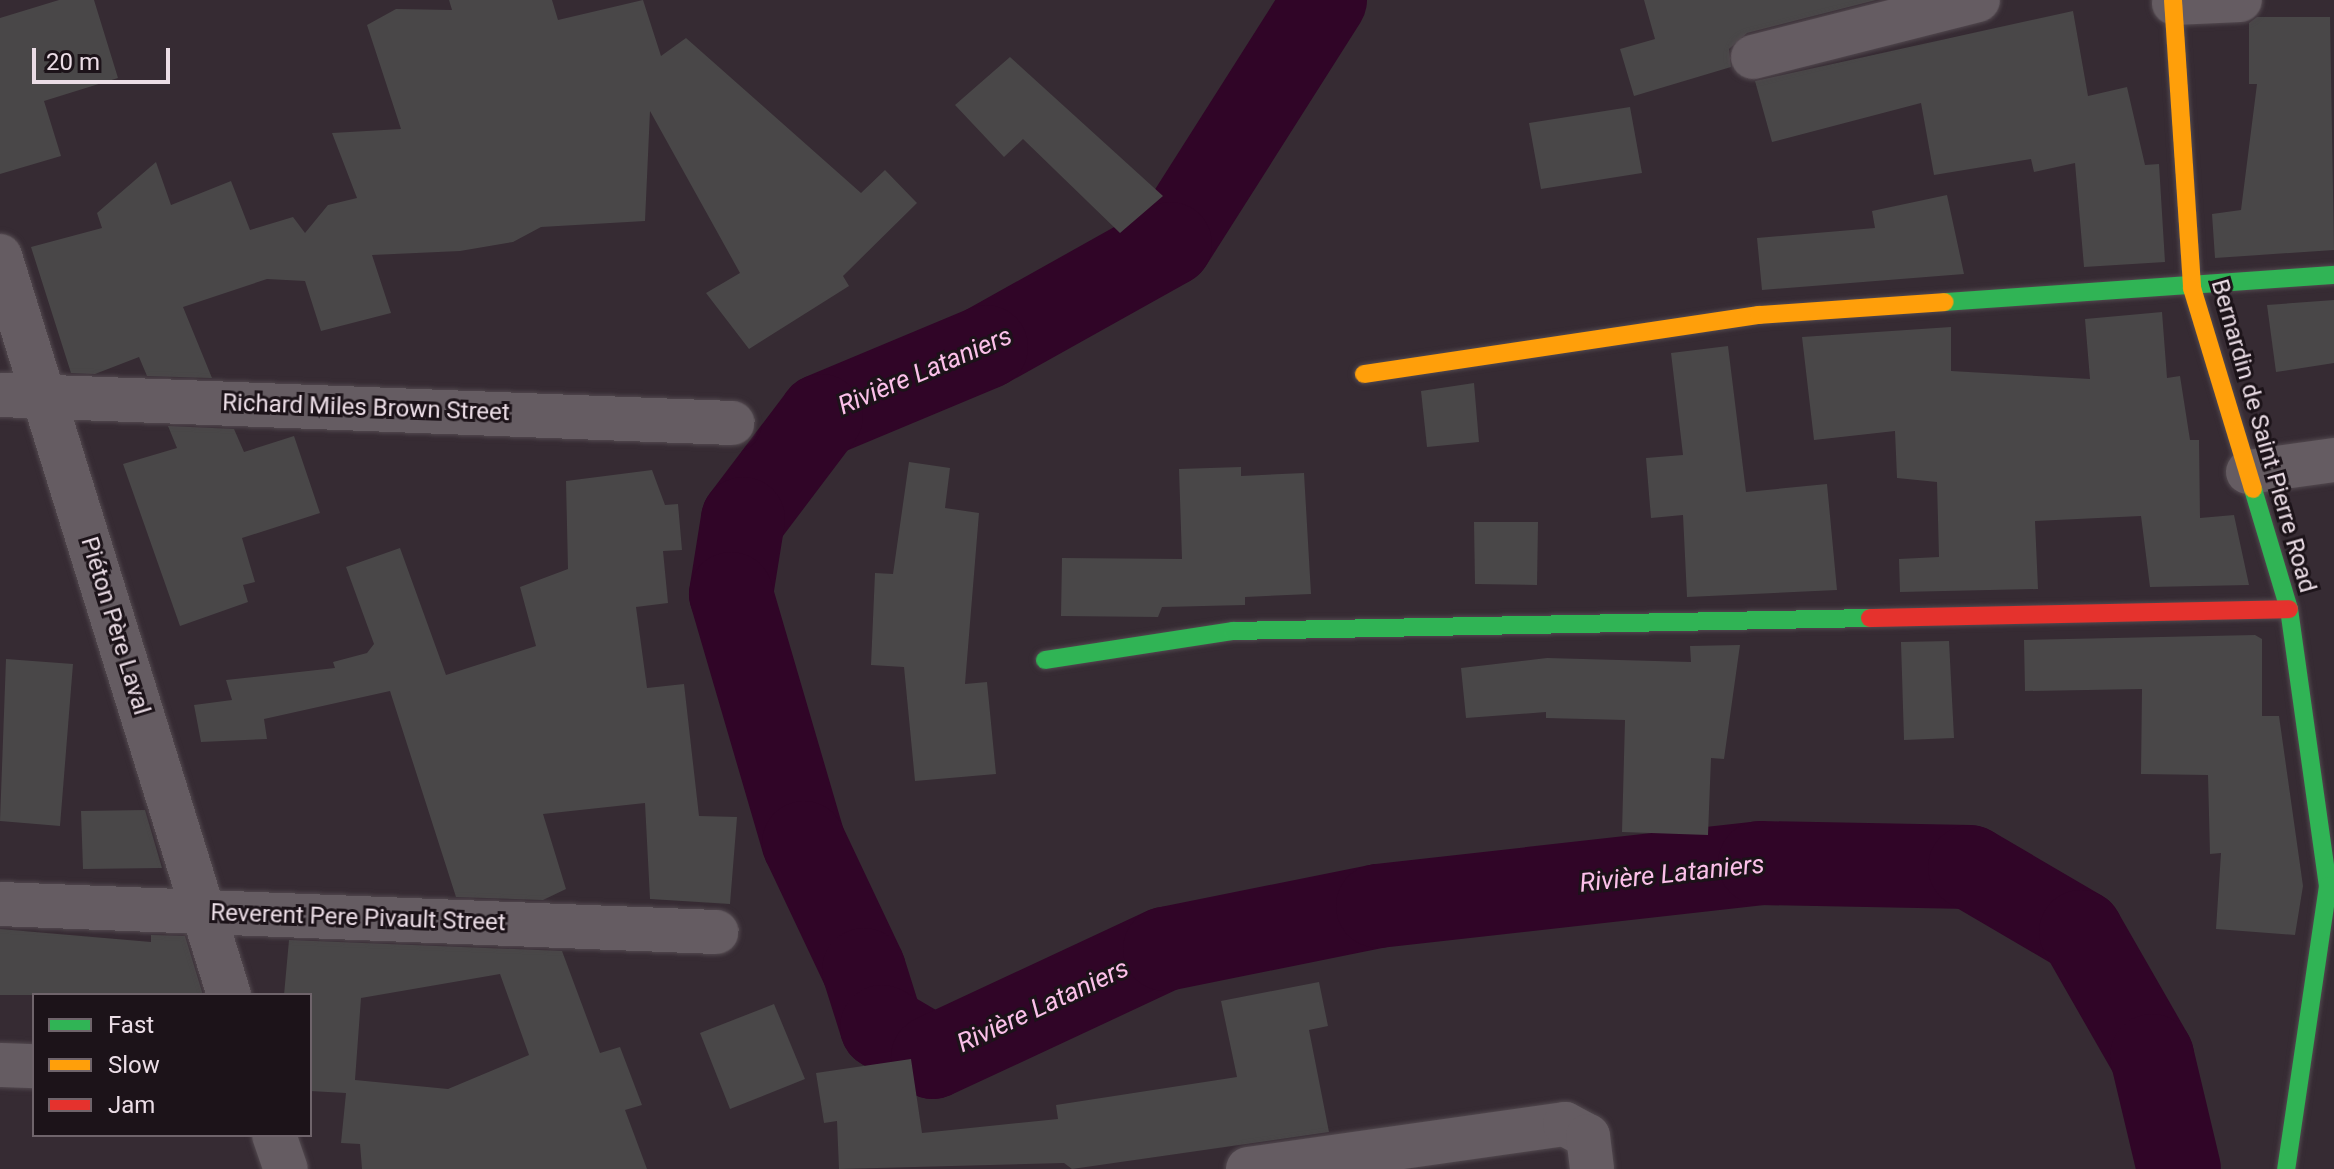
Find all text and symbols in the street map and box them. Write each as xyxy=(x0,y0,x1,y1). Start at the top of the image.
scale bar xyxy=(36,32,174,82)
text: 20 m xyxy=(46,48,100,76)
street label: Bernardin de Saint Pierre Road xyxy=(2204,276,2322,596)
water label: Rivière Lataniers xyxy=(833,320,1017,422)
street label: Richard Miles Brown Street xyxy=(222,389,510,427)
street label: Piéton Père Laval xyxy=(74,533,156,719)
water label: Rivière Lataniers xyxy=(1578,849,1766,899)
street label: Reverent Pere Pivault Street xyxy=(210,898,506,938)
water label: Rivière Lataniers xyxy=(952,953,1134,1059)
legend xyxy=(32,993,312,1137)
text: Fast xyxy=(108,1011,154,1039)
text: Slow xyxy=(108,1051,160,1079)
text: Jam xyxy=(108,1091,155,1119)

